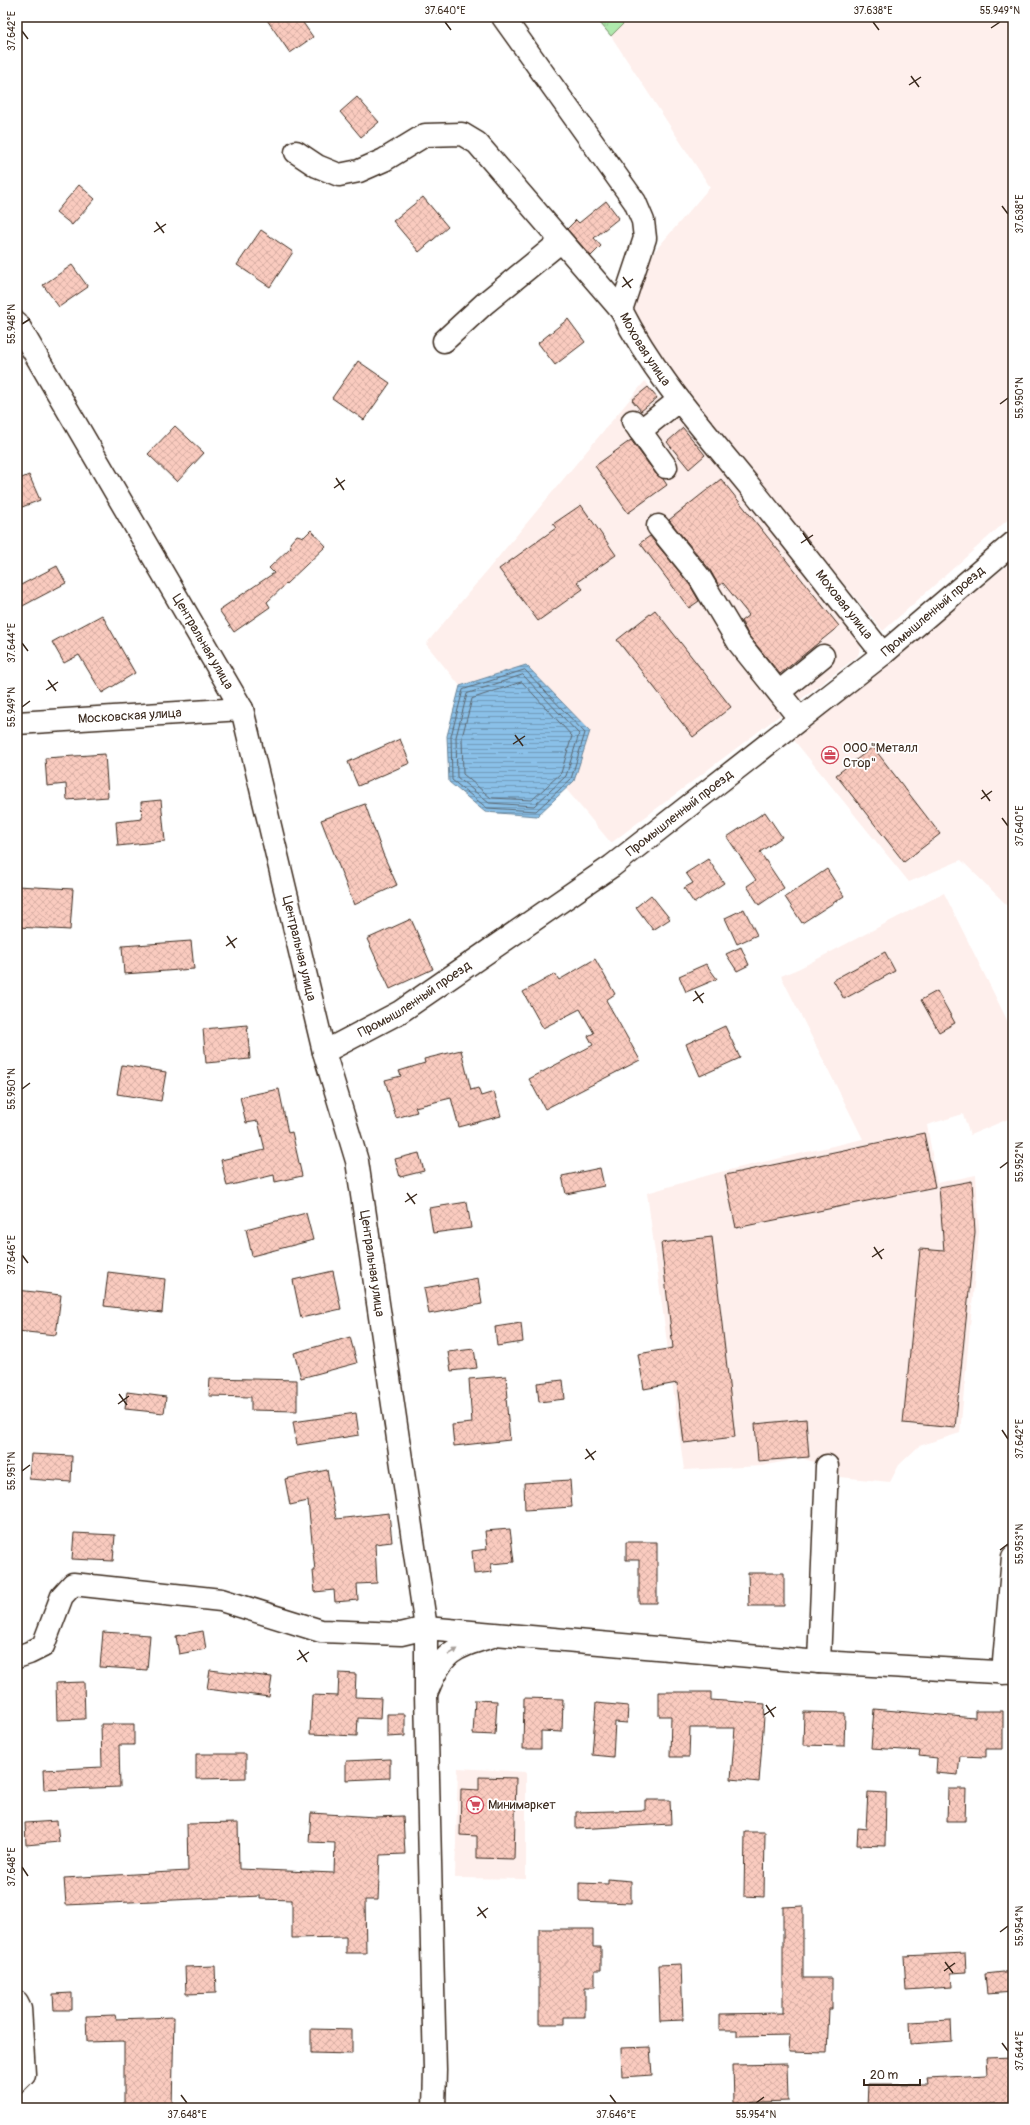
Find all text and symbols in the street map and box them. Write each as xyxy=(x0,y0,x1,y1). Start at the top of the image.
text: 37.640°E xyxy=(424,5,466,17)
text: 37.638°E xyxy=(853,5,893,17)
text: 55.949°N xyxy=(980,5,1020,17)
text: 37.642°E xyxy=(6,11,18,51)
text: 37.638°E xyxy=(1014,194,1026,234)
text: 55.948°N xyxy=(6,304,18,344)
street label: Моховая улица xyxy=(616,310,674,389)
text: 55.950°N xyxy=(1014,377,1026,419)
street label: Промышленный проезд xyxy=(878,563,988,660)
street label: Моховая улица xyxy=(812,567,876,643)
street label: Центральная улица xyxy=(169,591,237,692)
text: 37.644°E xyxy=(6,623,18,663)
text: 55.949°N xyxy=(6,687,18,727)
street label: Московская улица xyxy=(77,705,182,727)
place label: ООО "Металл Стор" xyxy=(843,740,918,771)
office icon: ООО "Металл Стор" xyxy=(820,745,840,765)
street label: Промышленный проезд xyxy=(623,766,736,860)
text: 37.640°E xyxy=(1014,805,1026,847)
street label: Центральная улица xyxy=(279,894,320,1003)
street label: Промышленный проезд xyxy=(355,957,474,1041)
text: 55.950°N xyxy=(6,1068,18,1110)
text: 55.952°N xyxy=(1014,1142,1026,1182)
street label: Центральная улица xyxy=(356,1209,388,1318)
text: 37.646°E xyxy=(6,1235,18,1275)
text: 37.642°E xyxy=(1014,1419,1026,1459)
text: 55.951°N xyxy=(6,1451,18,1490)
text: 55.953°N xyxy=(1014,1524,1026,1564)
one-way arrow xyxy=(447,1648,459,1655)
supermarket icon: Минимаркет xyxy=(465,1795,485,1815)
place label: Минимаркет xyxy=(488,1797,556,1813)
text: 37.648°E xyxy=(6,1847,18,1887)
text: 55.954°N xyxy=(1014,1905,1026,1946)
text: 37.644°E xyxy=(1014,2031,1026,2071)
scale bar xyxy=(864,2061,920,2087)
text: 20 m xyxy=(870,2068,899,2083)
text: 37.648°E xyxy=(167,2109,207,2121)
text: 37.646°E xyxy=(596,2109,636,2121)
text: 55.954°N xyxy=(736,2109,777,2121)

